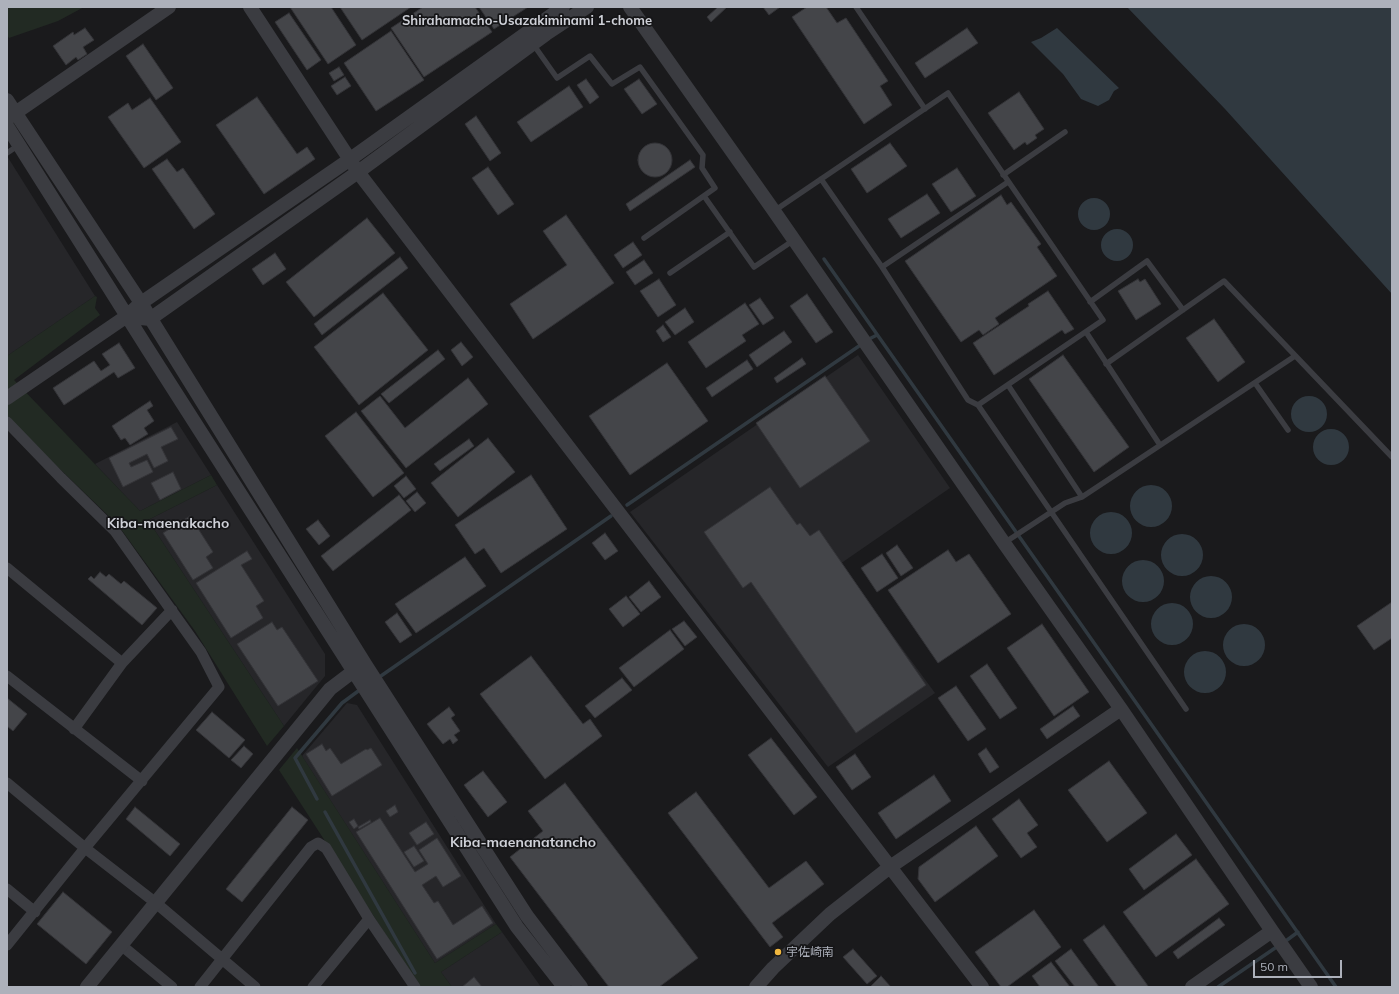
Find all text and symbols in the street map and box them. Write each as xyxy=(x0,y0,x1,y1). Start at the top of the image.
district label: Shirahamacho-Usazakiminami 1-chome xyxy=(402,13,652,29)
district label: Kiba-maenakacho xyxy=(107,516,229,532)
district label: Kiba-maenanatancho xyxy=(450,835,596,851)
place label: 宇佐崎南 xyxy=(786,945,834,959)
marker: 宇佐崎南 xyxy=(773,947,783,957)
scale bar xyxy=(1255,952,1344,978)
text: 50 m xyxy=(1260,959,1288,974)

